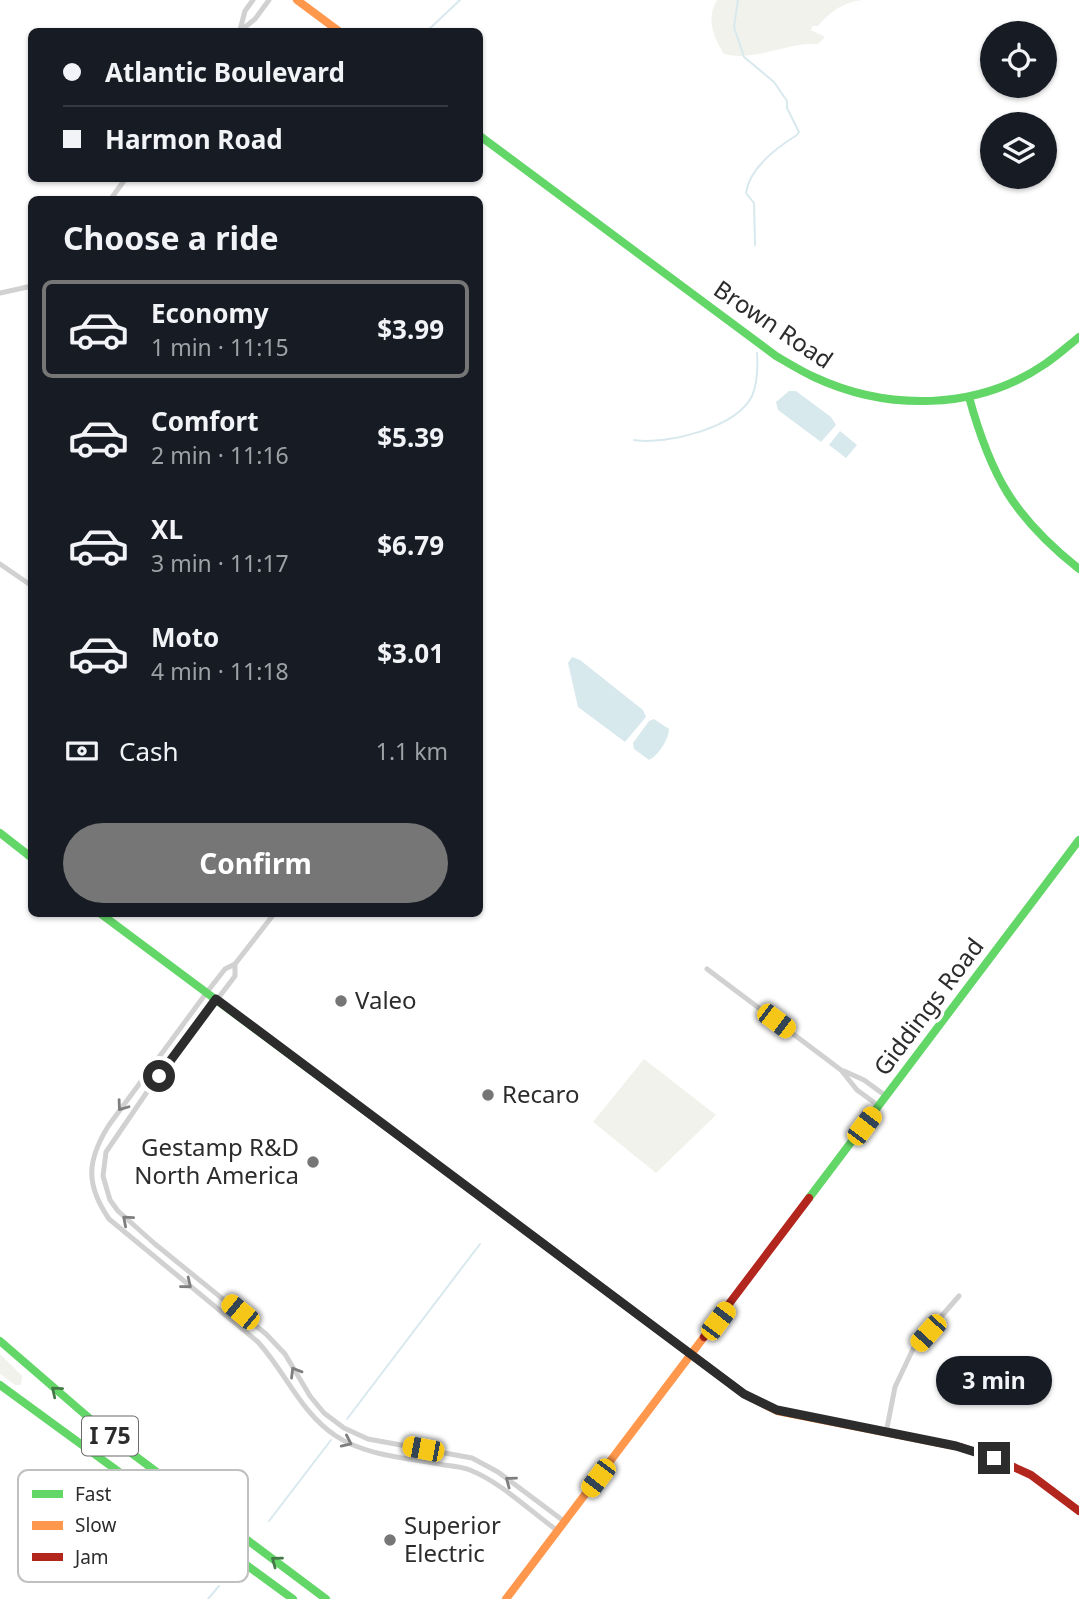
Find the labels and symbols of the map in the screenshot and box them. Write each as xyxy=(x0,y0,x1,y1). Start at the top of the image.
street label: Brown Road xyxy=(708,272,840,376)
street label: Giddings Road xyxy=(865,931,990,1082)
place label: Valeo xyxy=(355,983,417,1016)
marker: Valeo xyxy=(333,993,349,1009)
car xyxy=(753,1000,800,1042)
route start xyxy=(143,1060,175,1092)
place label: Recaro xyxy=(502,1077,579,1110)
marker: Recaro xyxy=(480,1087,496,1103)
one-way arrow xyxy=(118,1099,131,1111)
car xyxy=(843,1103,886,1149)
place label: Gestamp R&D North America xyxy=(134,1130,299,1191)
marker: Gestamp R&D North America xyxy=(305,1154,321,1170)
one-way arrow xyxy=(123,1216,136,1228)
one-way arrow xyxy=(180,1276,192,1289)
car xyxy=(218,1291,263,1333)
car xyxy=(697,1298,740,1344)
car xyxy=(907,1310,950,1356)
callout: 3 min xyxy=(936,1356,1052,1406)
one-way arrow xyxy=(291,1366,304,1379)
one-way arrow xyxy=(51,1387,64,1399)
road number: I 75 xyxy=(82,1416,138,1456)
one-way arrow xyxy=(340,1434,352,1448)
car xyxy=(401,1435,446,1463)
route end xyxy=(978,1442,1010,1474)
car xyxy=(577,1455,620,1501)
legend xyxy=(18,1470,248,1582)
one-way arrow xyxy=(505,1477,518,1489)
text: Fast xyxy=(75,1481,112,1507)
place label: Superior Electric xyxy=(404,1508,501,1569)
text: Slow xyxy=(75,1512,116,1538)
marker: Superior Electric xyxy=(382,1532,398,1548)
text: Jam xyxy=(73,1544,109,1570)
one-way arrow xyxy=(271,1557,283,1570)

